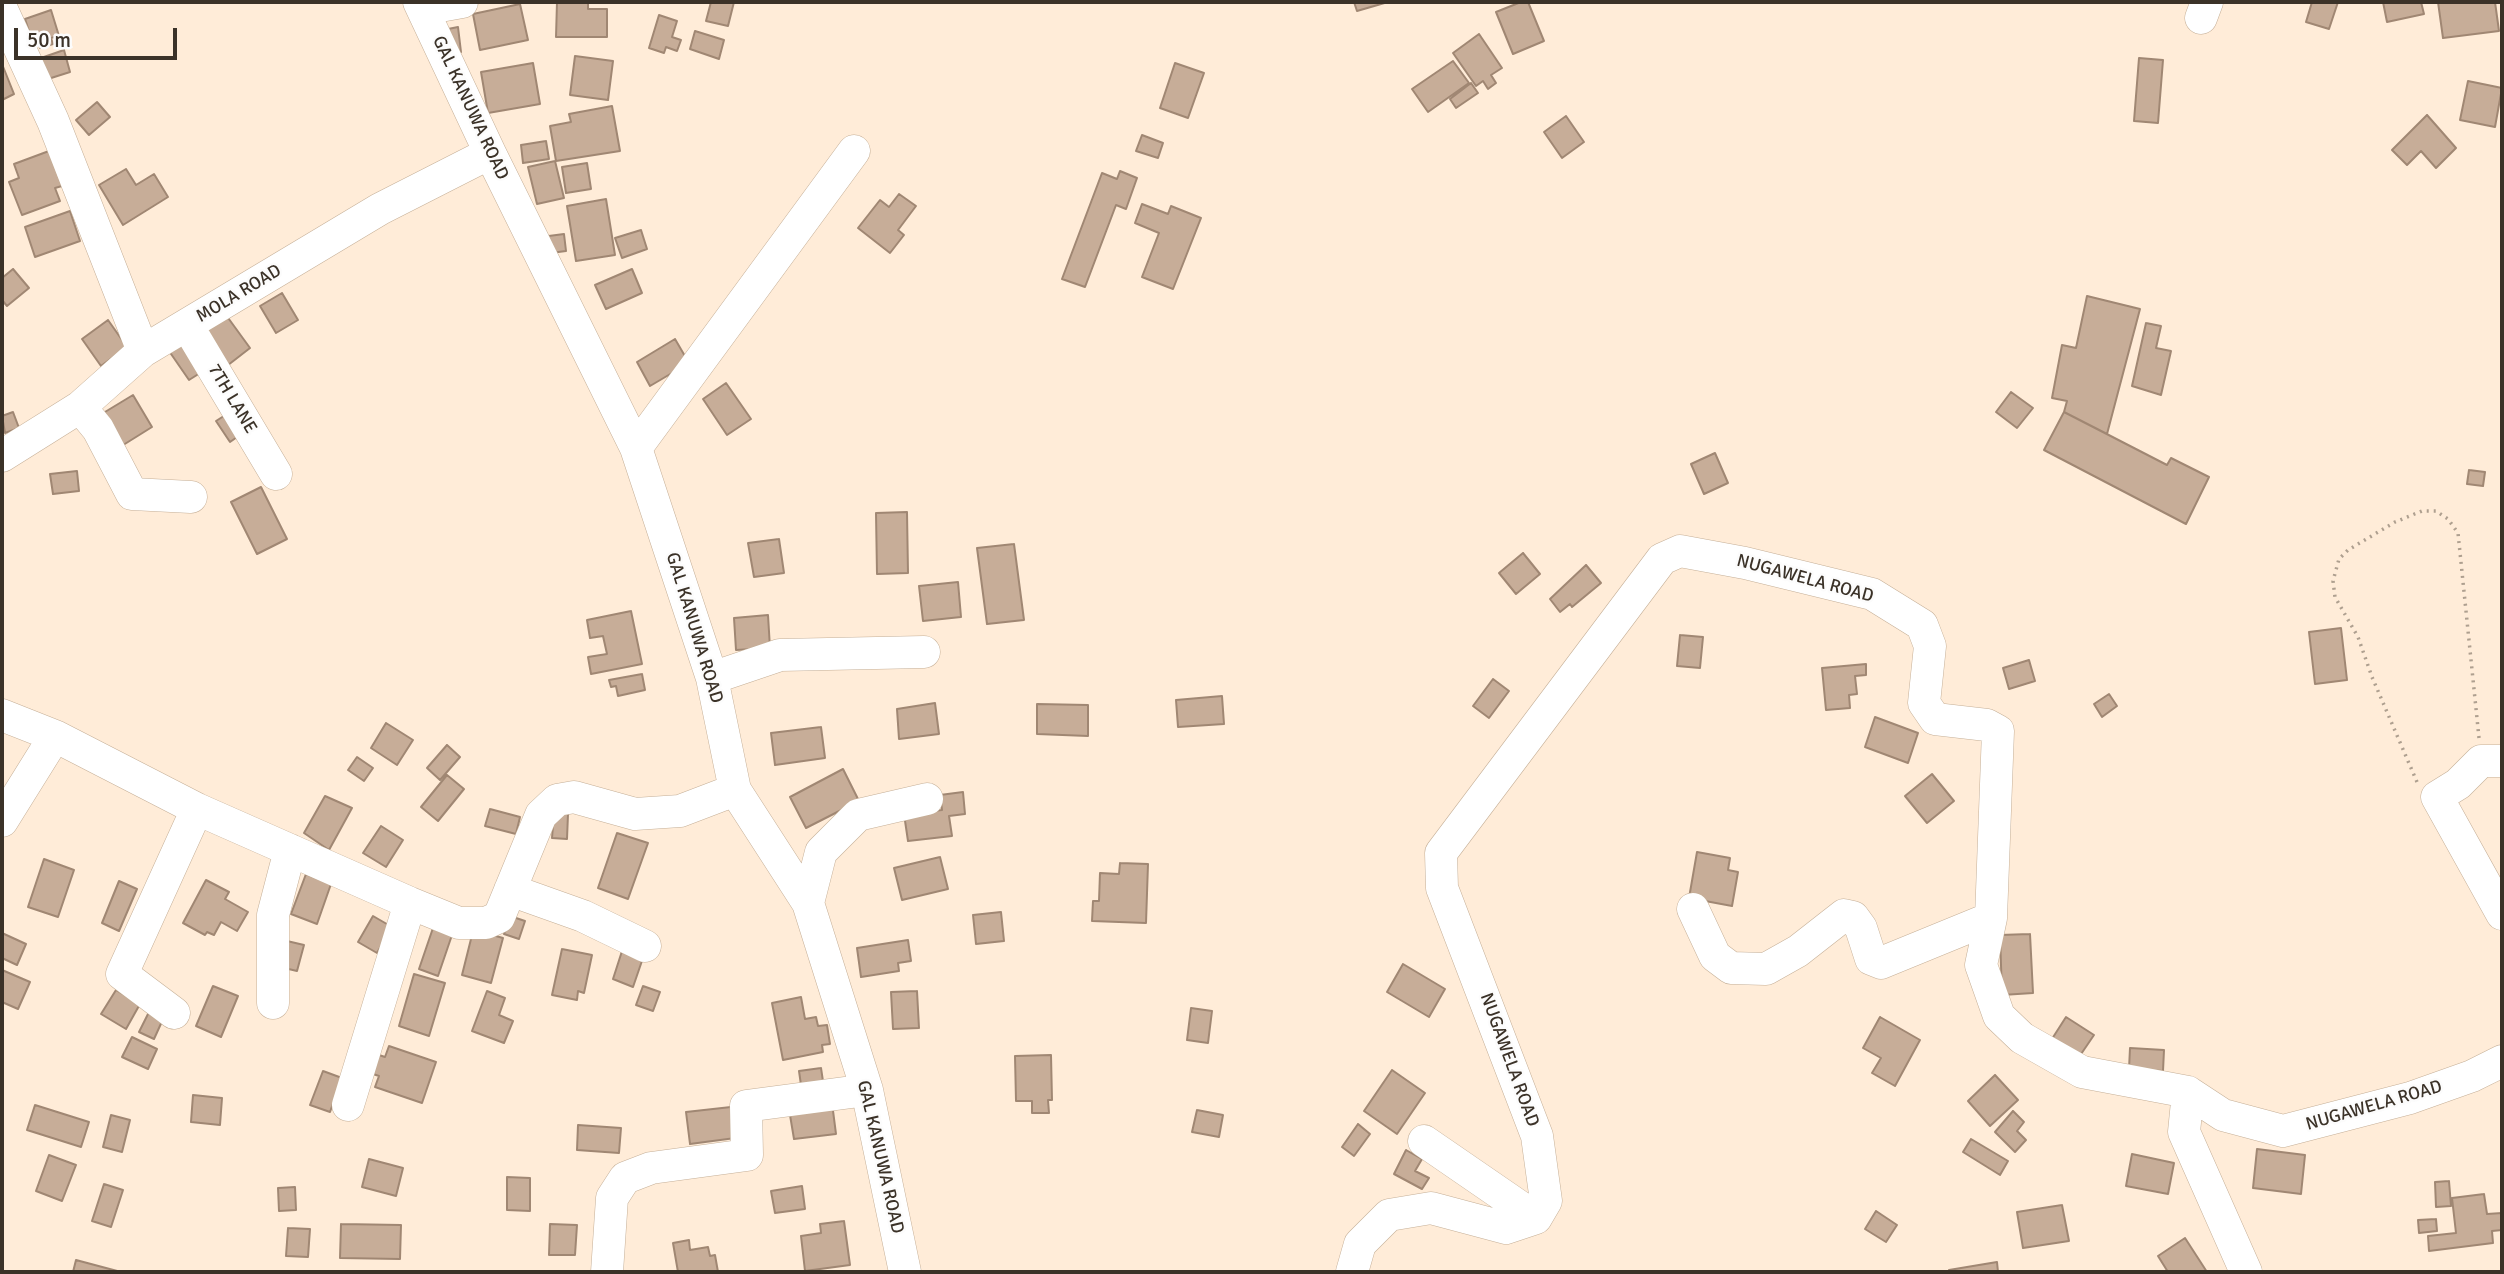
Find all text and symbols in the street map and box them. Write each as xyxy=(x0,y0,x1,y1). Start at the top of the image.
scale bar xyxy=(18,14,180,58)
text: 50 m xyxy=(27,27,71,53)
street label: GAL KANUWA ROAD xyxy=(427,33,513,183)
street label: MOLA ROAD xyxy=(193,260,285,328)
street label: 7TH LANE xyxy=(203,360,261,438)
street label: GAL KANUWA ROAD xyxy=(661,550,727,706)
street label: NUGAWELA ROAD xyxy=(1734,550,1876,608)
street label: NUGAWELA ROAD xyxy=(1475,990,1543,1130)
street label: NUGAWELA ROAD xyxy=(2303,1076,2445,1136)
street label: GAL KANUWA ROAD xyxy=(852,1078,908,1236)

